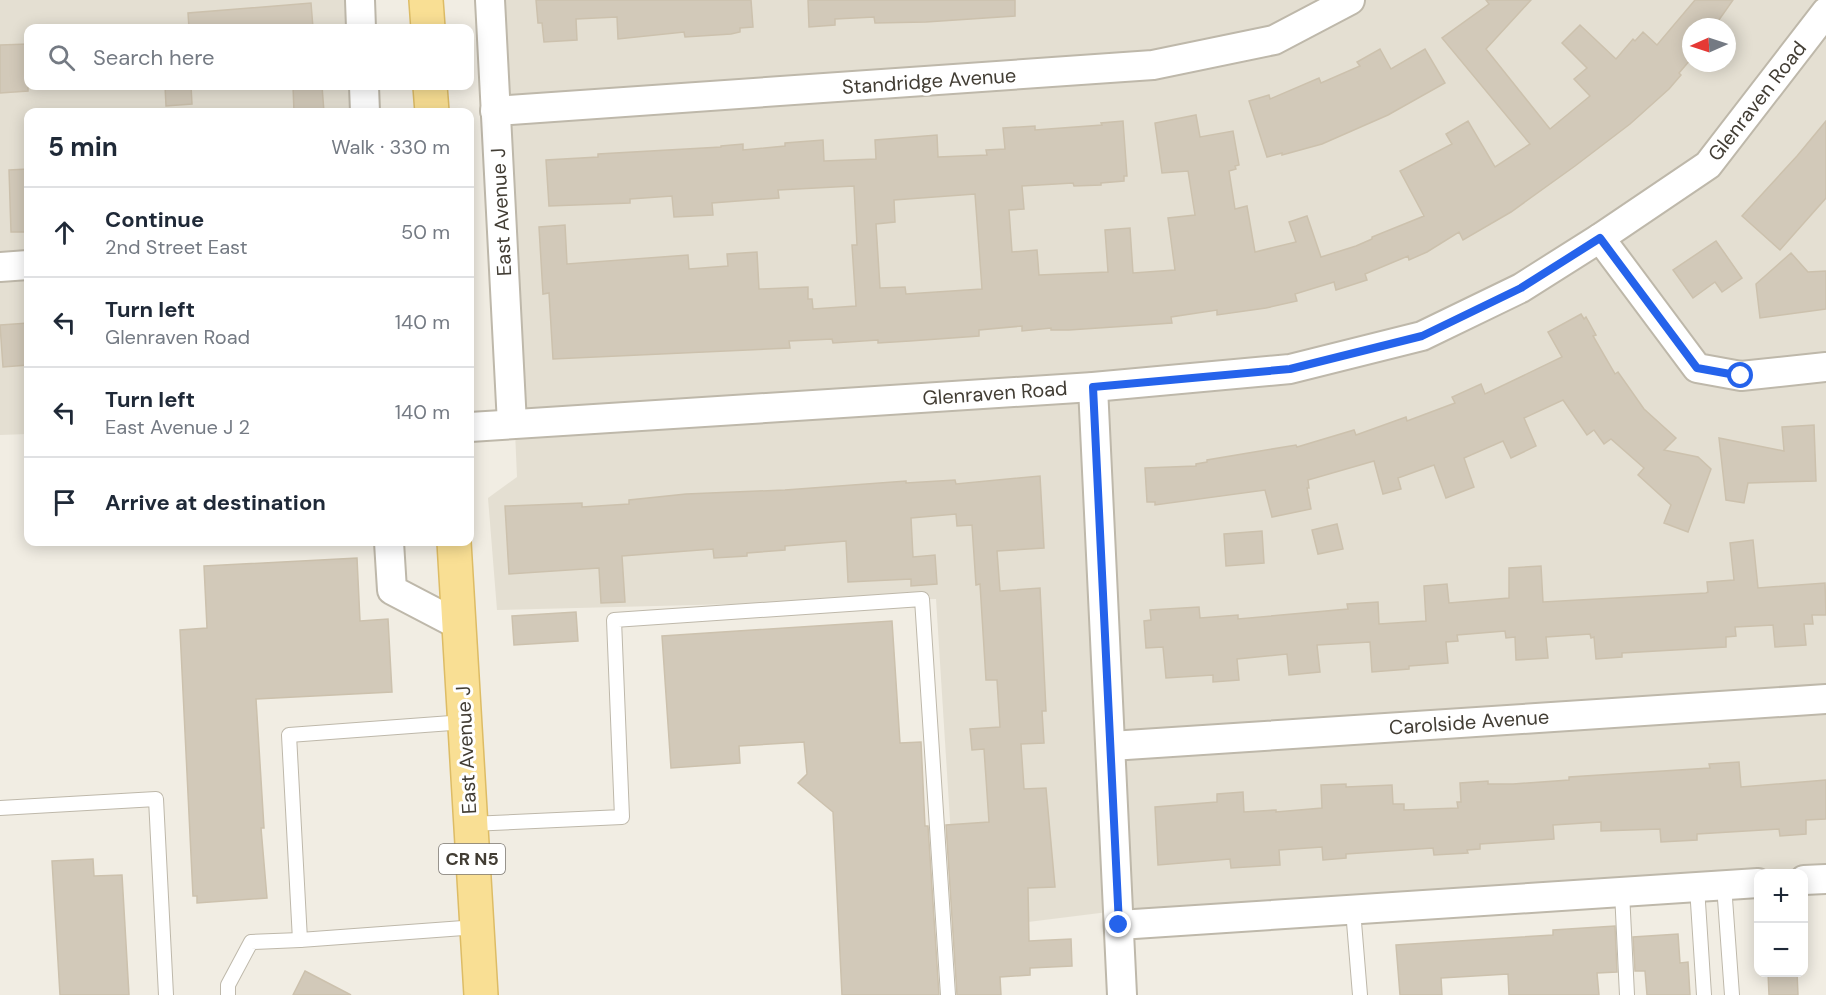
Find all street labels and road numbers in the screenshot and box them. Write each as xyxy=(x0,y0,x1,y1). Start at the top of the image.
street label: Glenraven Road xyxy=(1702,36,1812,166)
street label: Standridge Avenue xyxy=(841,62,1017,100)
street label: East Avenue J xyxy=(485,147,517,277)
street label: Glenraven Road xyxy=(922,375,1068,411)
street label: East Avenue J xyxy=(450,685,482,815)
street label: Carolside Avenue xyxy=(1388,703,1550,741)
road number: CR N5 xyxy=(439,844,505,874)

